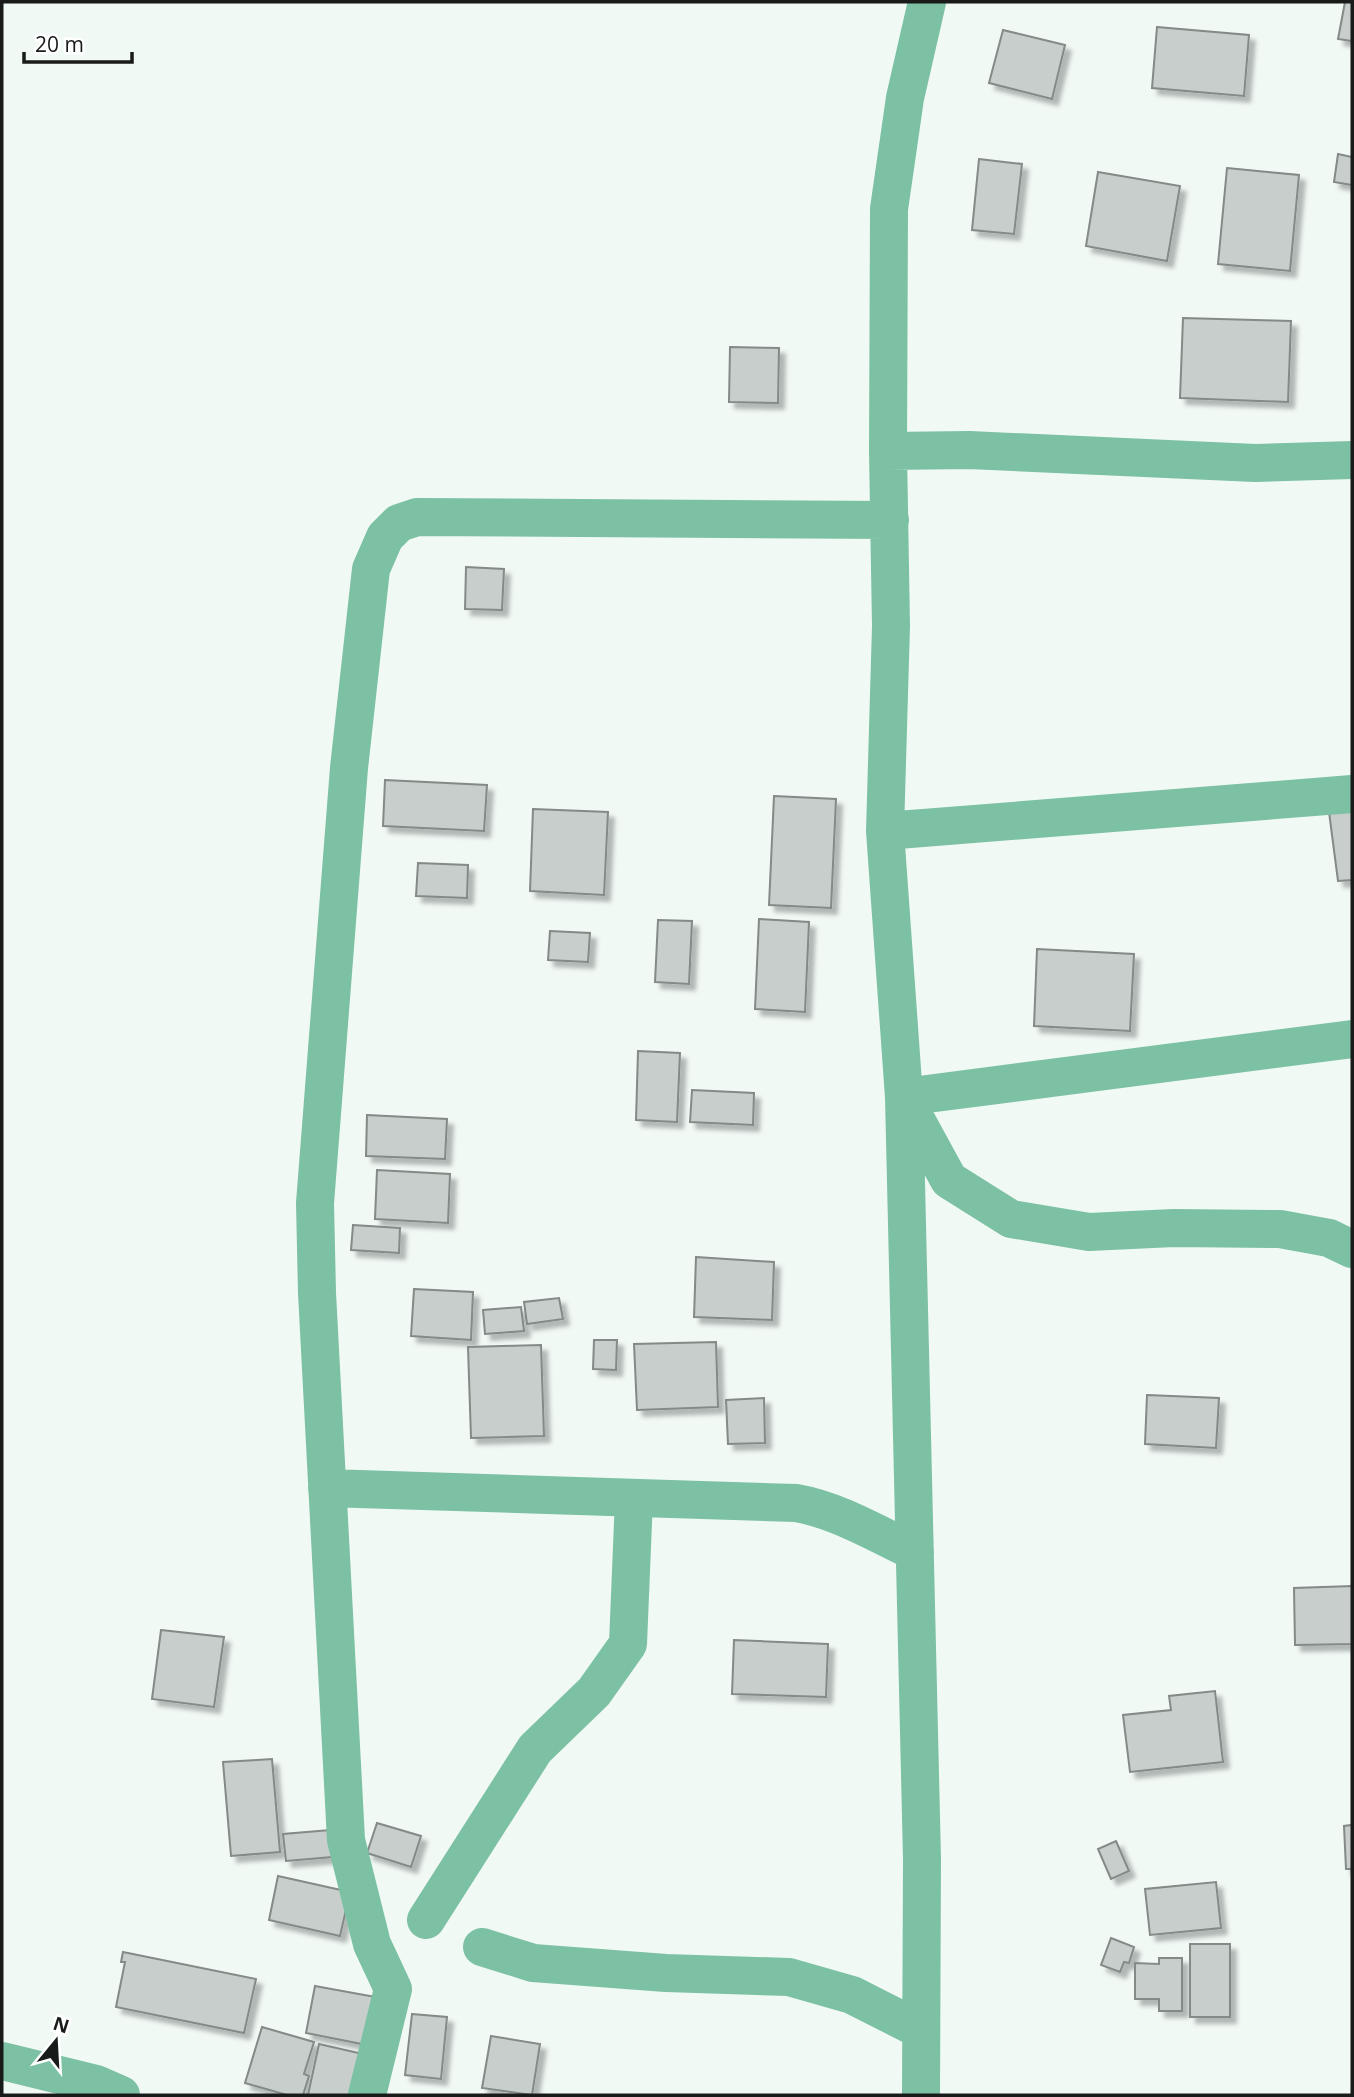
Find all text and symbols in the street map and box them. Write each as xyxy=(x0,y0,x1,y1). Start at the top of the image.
scale bar xyxy=(24,21,133,65)
text: 20 m xyxy=(35,30,84,58)
north arrow xyxy=(21,2006,91,2076)
text: N xyxy=(50,2010,73,2040)

